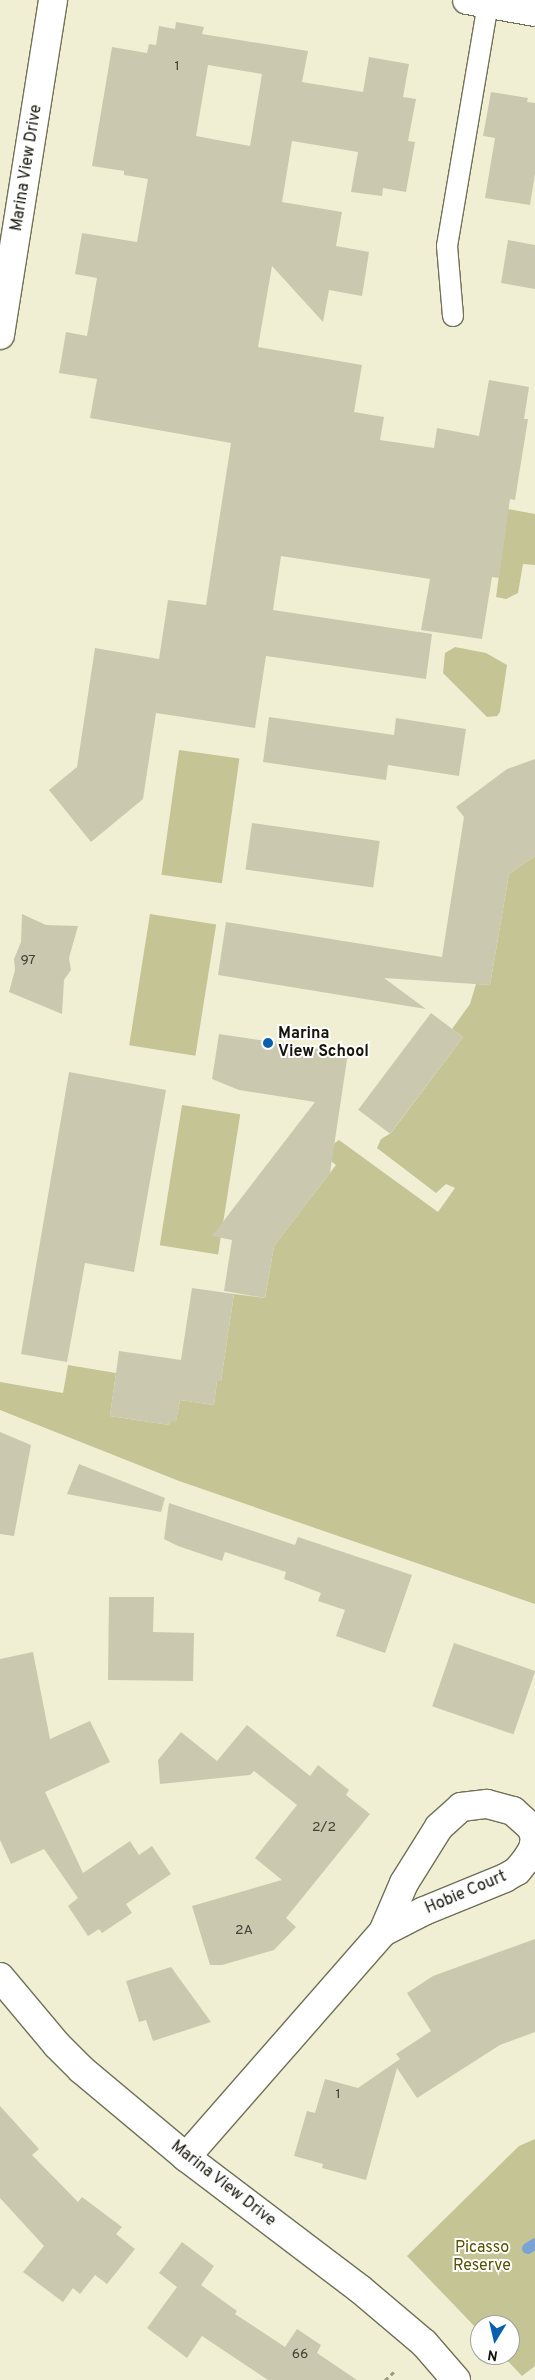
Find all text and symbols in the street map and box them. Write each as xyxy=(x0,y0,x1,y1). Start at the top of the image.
house number: 1 xyxy=(174,59,180,75)
street label: Marina View Drive xyxy=(7,103,47,233)
house number: 97 xyxy=(20,953,36,969)
place label: Marina View School xyxy=(278,1024,369,1062)
marker: Marina View School xyxy=(262,1037,274,1049)
house number: 2/2 xyxy=(312,1820,336,1836)
street label: Hobie Court xyxy=(422,1867,510,1919)
house number: 2A xyxy=(235,1923,253,1939)
house number: 1 xyxy=(335,2087,341,2103)
street label: Marina View Drive xyxy=(166,2137,280,2231)
park label: Picasso Reserve xyxy=(453,2238,511,2276)
north arrow xyxy=(470,2315,520,2365)
text: N xyxy=(486,2345,499,2364)
house number: 66 xyxy=(292,2347,308,2363)

